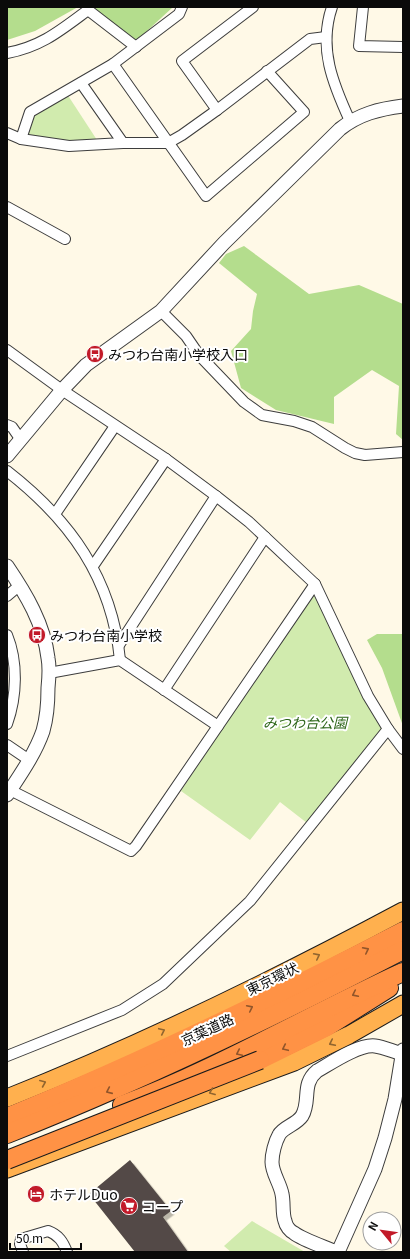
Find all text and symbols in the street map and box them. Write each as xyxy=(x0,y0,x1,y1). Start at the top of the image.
bus stop icon: みつわ台南小学校入口 xyxy=(85,344,105,364)
place label: みつわ台南小学校入口 xyxy=(108,344,248,364)
bus stop icon: みつわ台南小学校 xyxy=(27,625,47,645)
place label: みつわ台南小学校 xyxy=(50,625,162,645)
park label: みつわ台公園 xyxy=(263,712,349,732)
one-way arrow xyxy=(362,947,370,955)
one-way arrow xyxy=(313,953,320,961)
street label: 東京環状 xyxy=(242,957,302,999)
one-way arrow xyxy=(352,989,359,997)
one-way arrow xyxy=(246,1005,254,1013)
street label: 京葉道路 xyxy=(177,1008,237,1050)
one-way arrow xyxy=(158,1028,166,1036)
one-way arrow xyxy=(329,1038,336,1046)
one-way arrow xyxy=(281,1043,289,1051)
one-way arrow xyxy=(236,1048,243,1056)
one-way arrow xyxy=(39,1080,47,1088)
one-way arrow xyxy=(105,1087,112,1095)
one-way arrow xyxy=(208,1088,215,1096)
hotel icon: ホテルDuo xyxy=(26,1184,46,1204)
place label: ホテルDuo xyxy=(49,1184,118,1204)
supermarket icon: コープ xyxy=(119,1196,139,1216)
place label: コープ xyxy=(142,1196,183,1216)
north arrow xyxy=(362,1211,402,1251)
text: N xyxy=(363,1218,381,1233)
scale bar xyxy=(10,1225,81,1251)
text: 50 m xyxy=(16,1229,43,1246)

